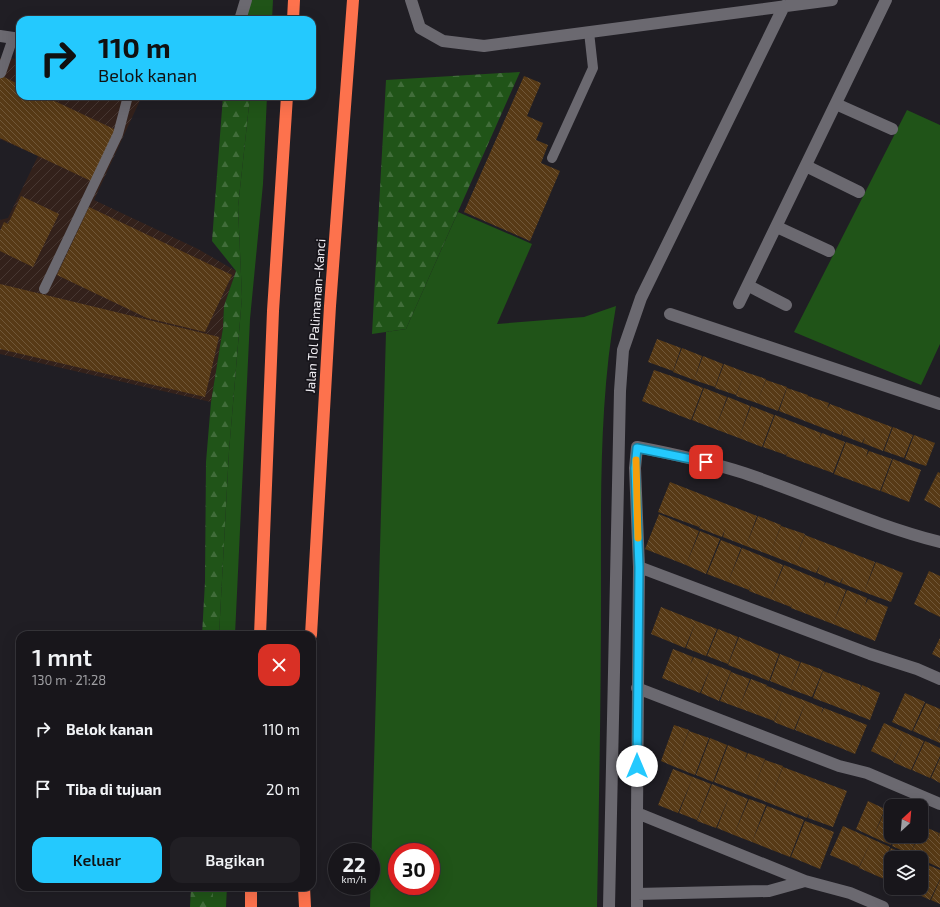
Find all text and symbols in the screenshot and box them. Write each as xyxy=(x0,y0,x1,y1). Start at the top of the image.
text: 110 m xyxy=(98,30,171,64)
icon: right xyxy=(32,32,84,84)
text: Belok kanan xyxy=(98,64,197,86)
street label: Jalan Tol Palimanan–Kanci xyxy=(302,238,328,394)
pin xyxy=(689,445,723,479)
icon: arrive xyxy=(695,451,717,473)
text: 1 mnt xyxy=(32,642,92,671)
button: close xyxy=(258,644,300,686)
text: 130 m · 21:28 xyxy=(32,672,106,688)
icon: right xyxy=(32,718,54,740)
text: Belok kanan xyxy=(66,720,153,738)
text: 110 m xyxy=(263,720,300,738)
position arrow xyxy=(616,745,658,787)
icon: arrive xyxy=(32,778,54,800)
text: Tiba di tujuan xyxy=(66,780,162,798)
text: 20 m xyxy=(266,780,300,798)
north arrow xyxy=(884,799,928,843)
map controls xyxy=(884,799,928,895)
button: Keluar xyxy=(32,837,162,883)
button: Bagikan xyxy=(170,837,300,883)
speed limit sign: 30 xyxy=(388,843,440,895)
button: layers xyxy=(884,851,928,895)
text: 22 xyxy=(342,852,366,876)
text: km/h xyxy=(342,873,366,885)

